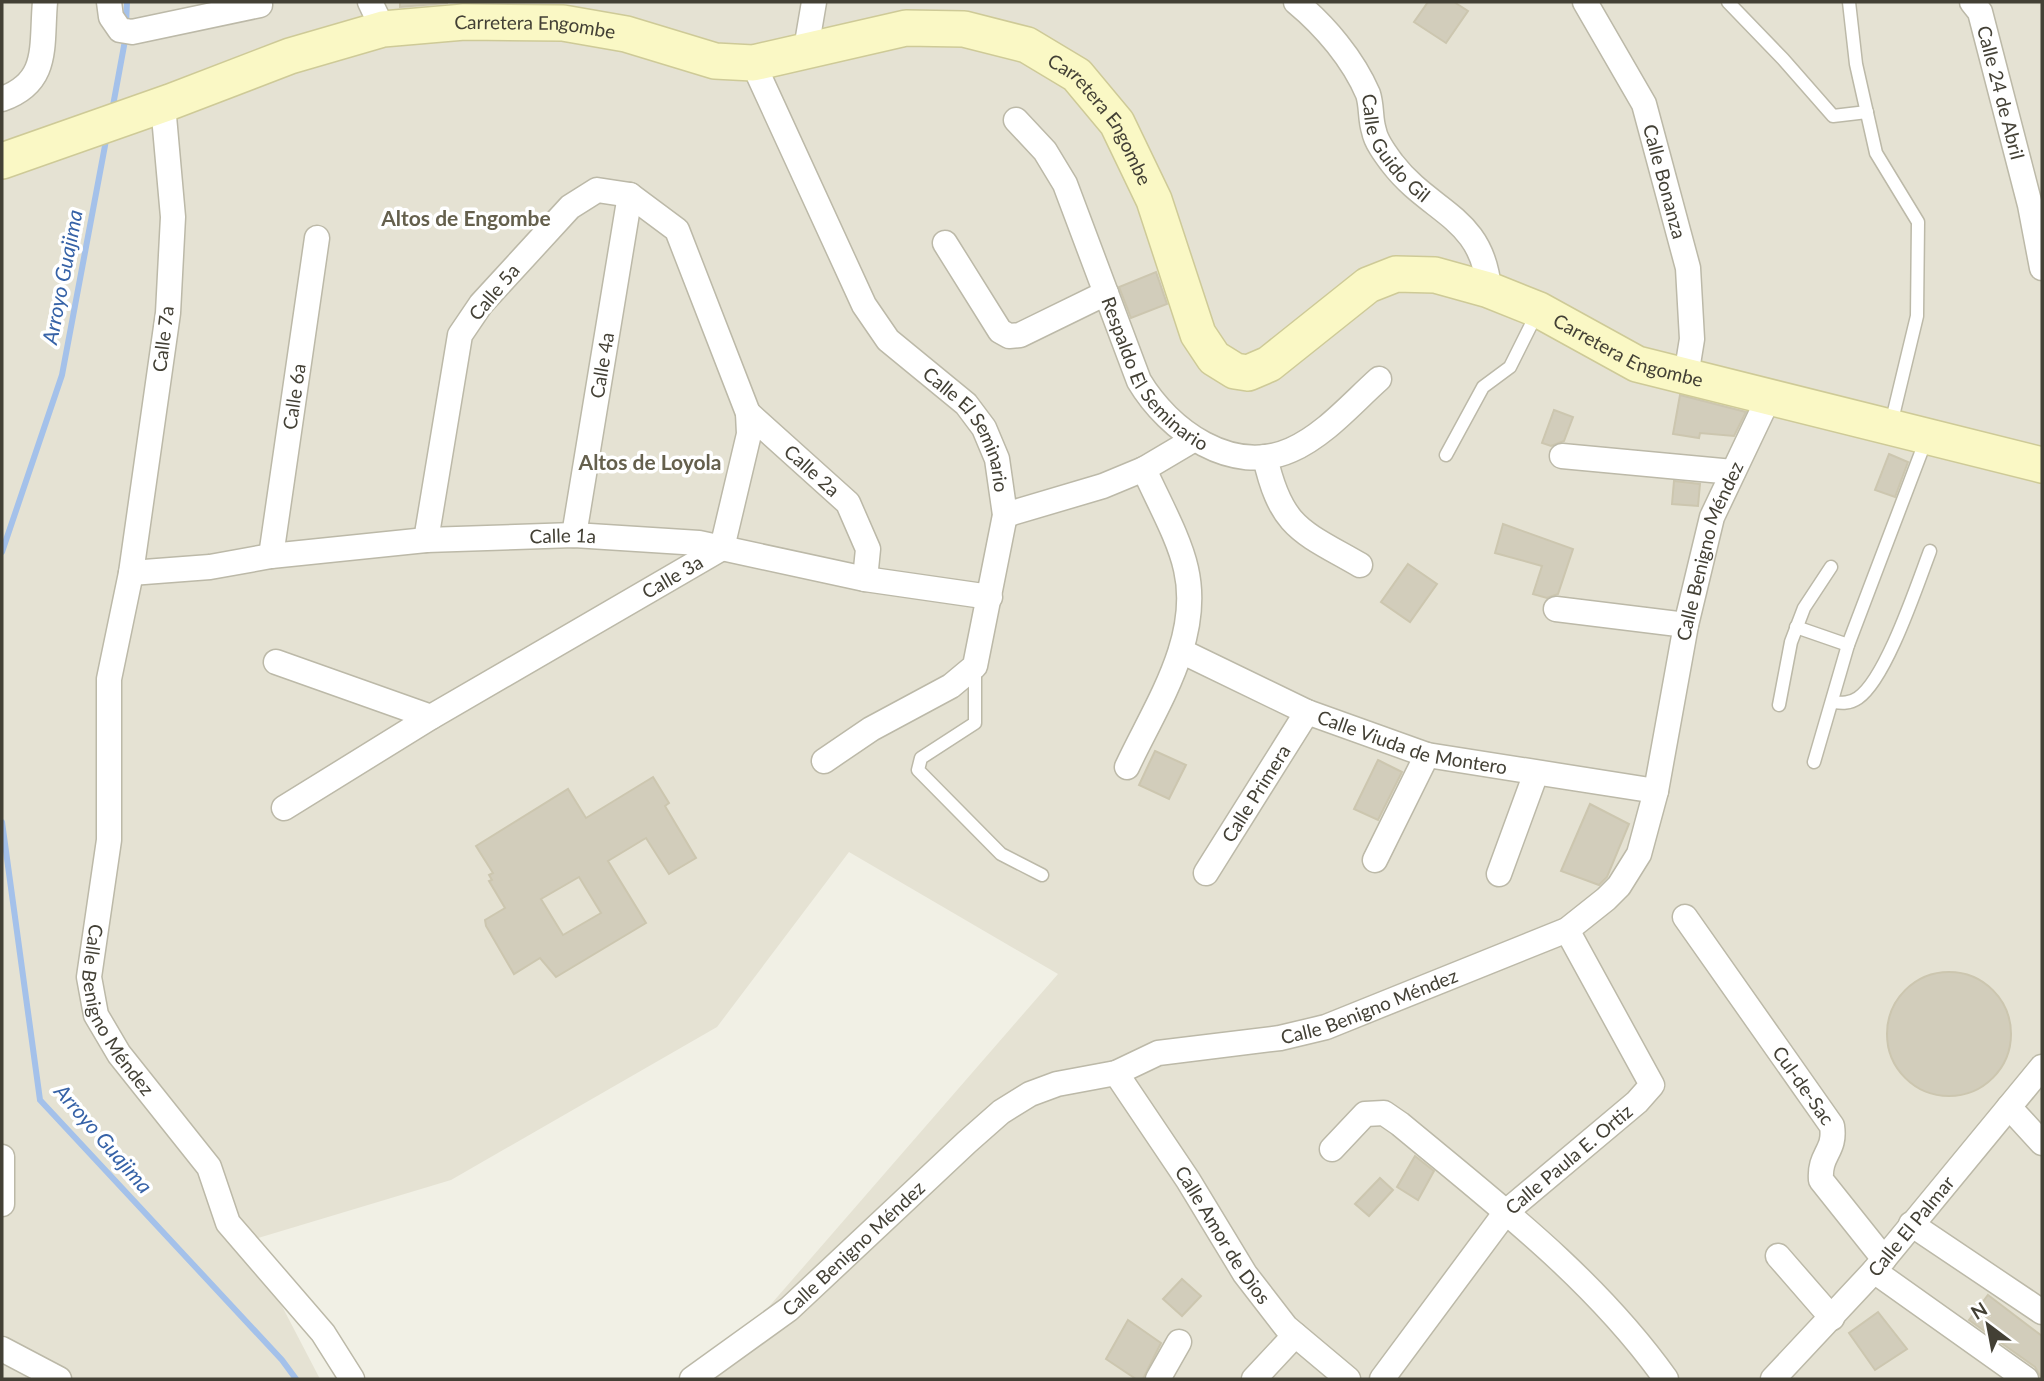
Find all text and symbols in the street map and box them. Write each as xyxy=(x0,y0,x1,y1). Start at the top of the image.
street label: Carretera Engombe xyxy=(453,10,617,43)
street label: Calle 24 de Abril xyxy=(1973,23,2030,162)
street label: Carretera Engombe xyxy=(1044,48,1157,188)
street label: Calle Guido Gil xyxy=(1358,92,1435,206)
street label: Calle Bonanza xyxy=(1639,121,1692,241)
district label: Altos de Engombe xyxy=(380,205,551,230)
water label: Arroyo Guajima xyxy=(36,207,87,347)
street label: Calle 5a xyxy=(463,259,524,325)
street label: Respaldo El Seminario xyxy=(1097,293,1212,455)
street label: Calle 7a xyxy=(147,305,178,373)
street label: Carretera Engombe xyxy=(1549,308,1706,391)
street label: Calle 4a xyxy=(585,331,618,400)
street label: Calle 6a xyxy=(277,362,310,431)
street label: Calle El Seminario xyxy=(919,362,1014,494)
street label: Calle 2a xyxy=(780,439,845,501)
district label: Altos de Loyola xyxy=(578,449,721,474)
street label: Calle Benigno Méndez xyxy=(1671,458,1748,643)
street label: Calle 1a xyxy=(529,523,597,547)
street label: Calle 3a xyxy=(638,550,707,603)
street label: Calle Viuda de Montero xyxy=(1314,705,1509,778)
street label: Calle Primera xyxy=(1216,740,1295,846)
street label: Calle Benigno Méndez xyxy=(77,923,159,1100)
street label: Calle Benigno Méndez xyxy=(1278,963,1461,1048)
street label: Cul-de-Sac xyxy=(1768,1041,1840,1129)
water label: Arroyo Guajima xyxy=(49,1078,158,1198)
street label: Calle Paula E. Ortiz xyxy=(1500,1099,1637,1219)
street label: Calle Amor de Dios xyxy=(1171,1161,1276,1308)
street label: Calle El Palmar xyxy=(1862,1171,1959,1281)
street label: Calle Benigno Méndez xyxy=(777,1176,929,1320)
north arrow xyxy=(1953,1290,2023,1360)
text: N xyxy=(1966,1297,1991,1324)

